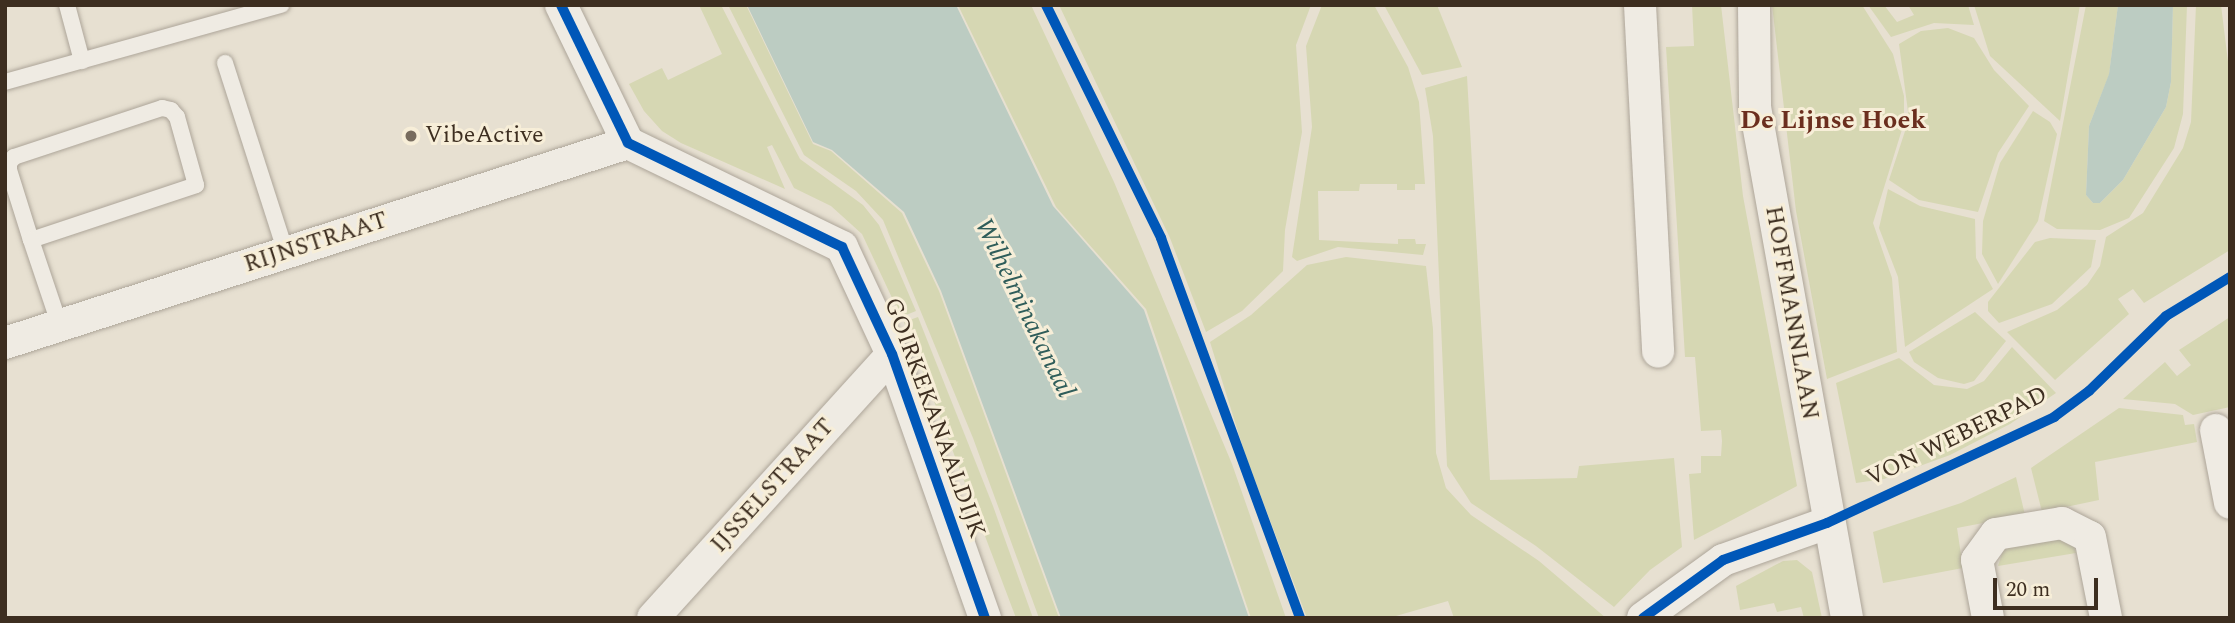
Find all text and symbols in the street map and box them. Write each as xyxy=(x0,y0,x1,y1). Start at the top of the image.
district label: De Lijnse Hoek xyxy=(1740,105,1926,137)
place label: VibeActive xyxy=(425,122,544,150)
marker: VibeActive xyxy=(403,128,419,144)
street label: HOFFMANNLAAN xyxy=(1758,204,1824,422)
street label: RIJNSTRAAT xyxy=(241,206,391,280)
water label: Wilhelminakanaal xyxy=(967,213,1081,403)
street label: GOIRKEKANAALDIJK xyxy=(877,294,991,542)
street label: VON WEBERPAD xyxy=(1862,381,2052,493)
street label: IJSSELSTRAAT xyxy=(705,413,841,559)
scale bar xyxy=(1997,564,2102,608)
text: 20 m xyxy=(2006,574,2050,606)

